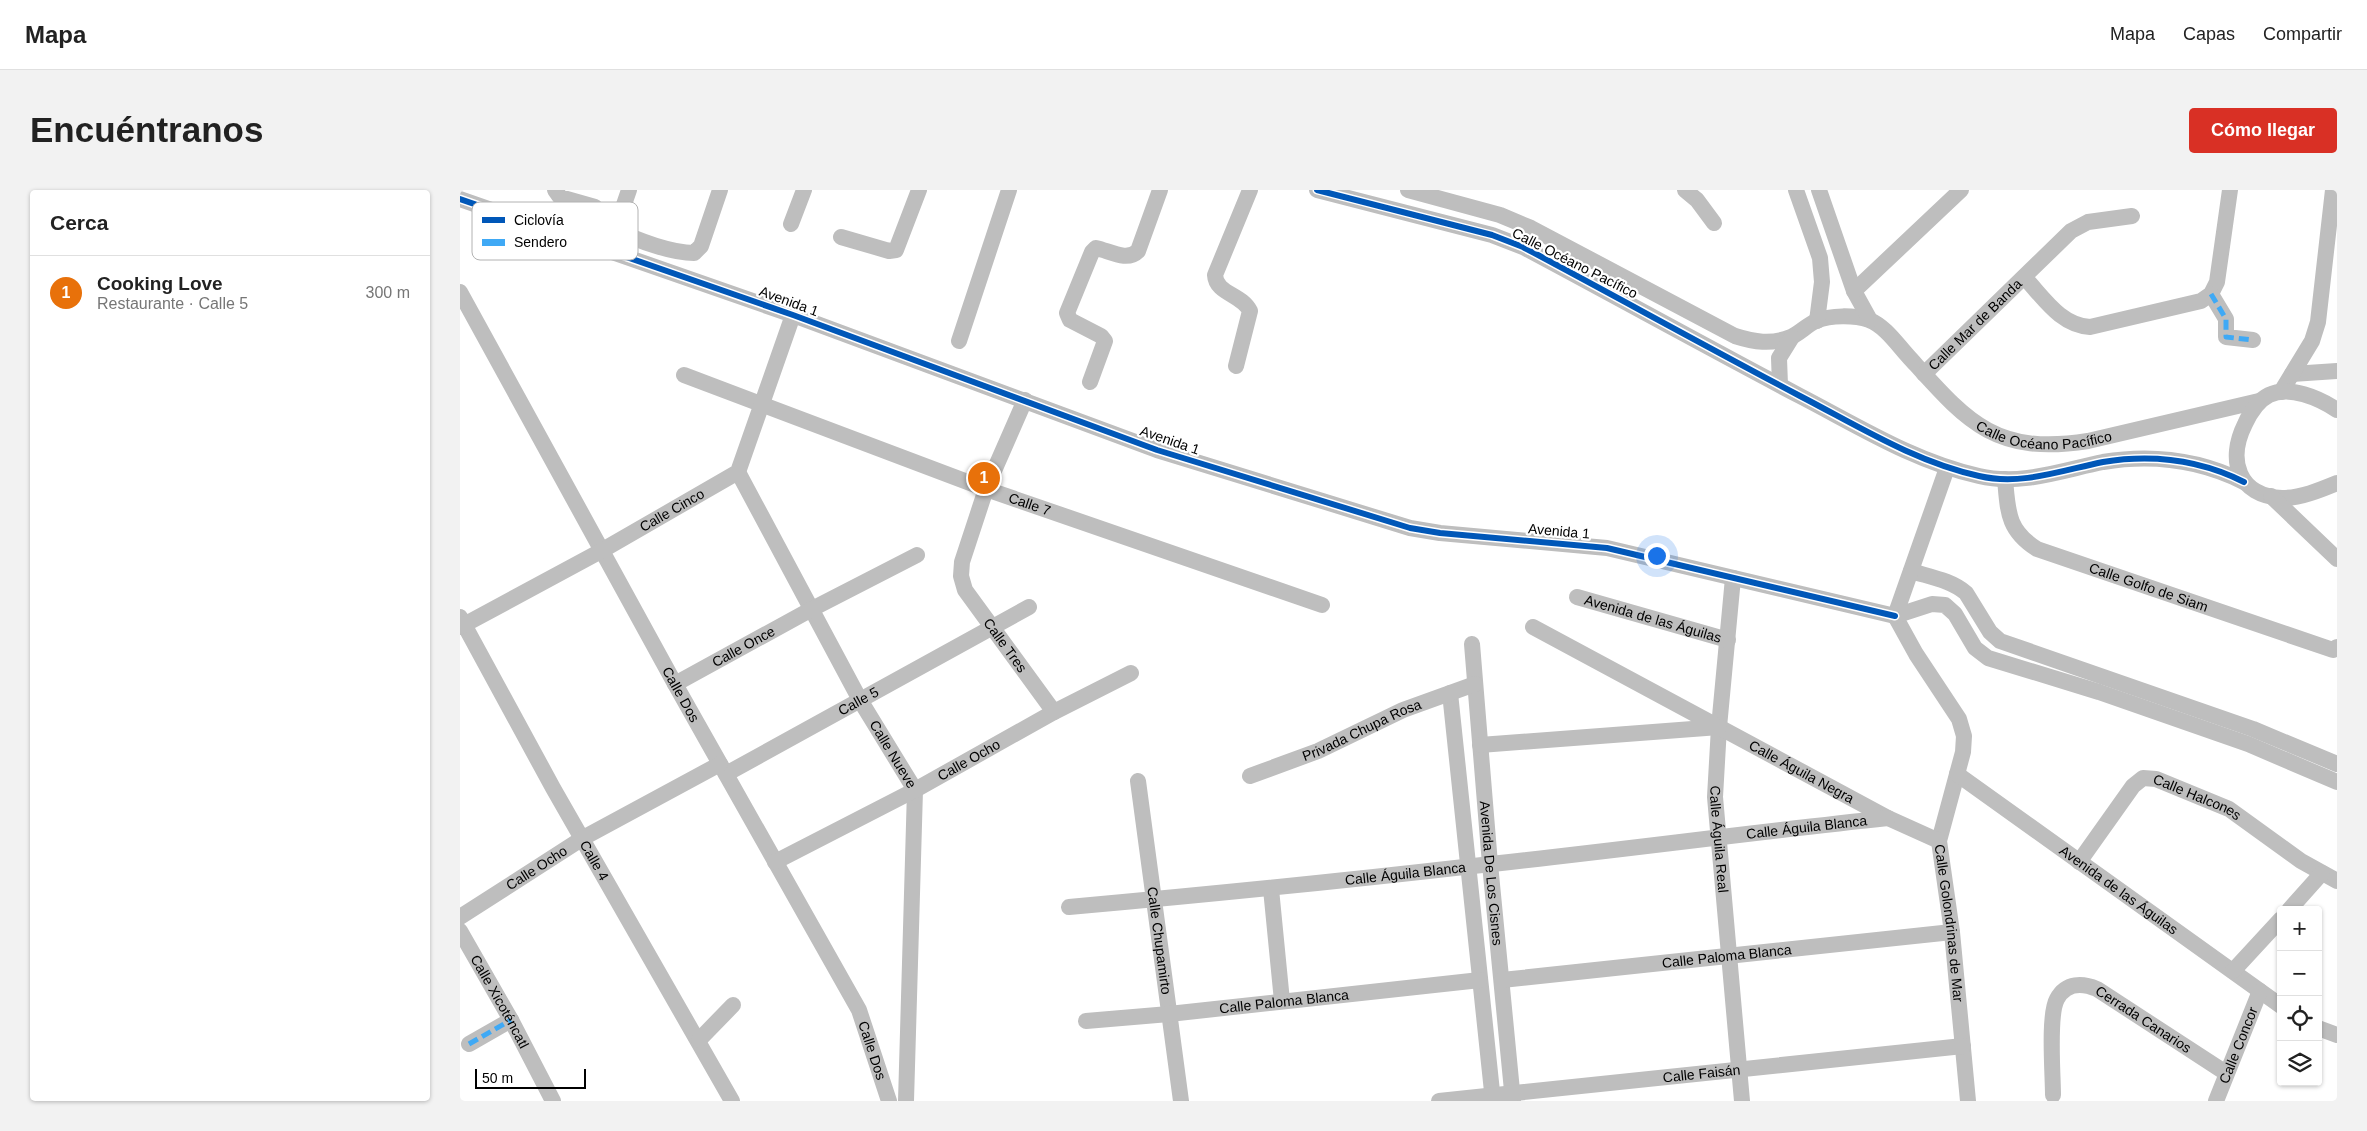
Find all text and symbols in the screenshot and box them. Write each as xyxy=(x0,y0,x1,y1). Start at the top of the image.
text: Mapa xyxy=(25,21,86,48)
text: Mapa xyxy=(2110,24,2155,44)
text: Capas xyxy=(2183,24,2235,44)
text: Compartir xyxy=(2263,24,2342,44)
button: Cómo llegar xyxy=(2189,108,2337,153)
text: Encuéntranos xyxy=(30,110,263,149)
legend xyxy=(472,202,638,260)
text: Cerca xyxy=(50,211,108,234)
text: Ciclovía xyxy=(514,212,564,228)
street label: Calle Océano Pacífico xyxy=(1510,224,1641,302)
text: Sendero xyxy=(514,234,567,250)
text: Cooking Love xyxy=(97,273,223,294)
street label: Calle Mar de Banda xyxy=(1925,275,2025,373)
street label: Avenida 1 xyxy=(757,283,821,319)
text: 1 xyxy=(62,284,70,301)
text: 300 m xyxy=(366,284,410,301)
text: Restaurante · Calle 5 xyxy=(97,295,248,312)
street label: Calle Océano Pacífico xyxy=(1973,417,2113,452)
street label: Avenida 1 xyxy=(1138,422,1202,458)
pin: 1 xyxy=(968,459,1000,497)
street label: Calle Cinco xyxy=(637,485,707,535)
street label: Calle 7 xyxy=(1006,489,1053,519)
street label: Avenida 1 xyxy=(1527,520,1591,542)
your location xyxy=(1644,543,1670,569)
street label: Calle Golfo de Siam xyxy=(2087,559,2210,615)
street label: Avenida de las Águilas xyxy=(1583,592,1723,646)
street label: Calle Tres xyxy=(980,615,1030,675)
street label: Calle Once xyxy=(709,623,778,670)
street label: Calle Dos xyxy=(659,664,703,725)
street label: Calle 5 xyxy=(835,683,881,719)
street label: Privada Chupa Rosa xyxy=(1300,696,1424,764)
street label: Calle Nueve xyxy=(866,717,920,791)
street label: Calle Ocho xyxy=(935,736,1003,784)
street label: Calle Águila Negra xyxy=(1746,737,1857,806)
street label: Calle Halcones xyxy=(2151,771,2244,823)
street label: Calle Águila Real xyxy=(1707,785,1731,893)
street label: Avenida De Los Cisnes xyxy=(1477,800,1506,946)
street label: Calle Águila Blanca xyxy=(1745,812,1868,842)
street label: Calle 4 xyxy=(577,837,612,883)
street label: Calle Ocho xyxy=(503,842,570,893)
street label: Avenida de las Águilas xyxy=(2057,842,2181,938)
street label: Calle Golondrinas de Mar xyxy=(1932,843,1967,1003)
street label: Calle Águila Blanca xyxy=(1344,859,1467,888)
street label: Calle Chupamirto xyxy=(1144,886,1175,996)
map controls xyxy=(2277,906,2322,1086)
button: + xyxy=(2277,906,2322,951)
street label: Calle Paloma Blanca xyxy=(1661,941,1792,971)
button: − xyxy=(2277,951,2322,996)
street label: Calle Xicoténcatl xyxy=(467,952,532,1051)
street label: Cerrada Canarios xyxy=(2093,982,2194,1056)
street label: Calle Paloma Blanca xyxy=(1218,986,1350,1016)
button: locate xyxy=(2277,996,2322,1041)
street label: Calle Concor xyxy=(2216,1004,2261,1086)
street label: Calle Dos xyxy=(855,1019,889,1082)
button: layers xyxy=(2277,1041,2322,1086)
street label: Calle Faisán xyxy=(1662,1061,1741,1085)
scale bar xyxy=(475,1066,586,1089)
text: 50 m xyxy=(482,1070,513,1086)

